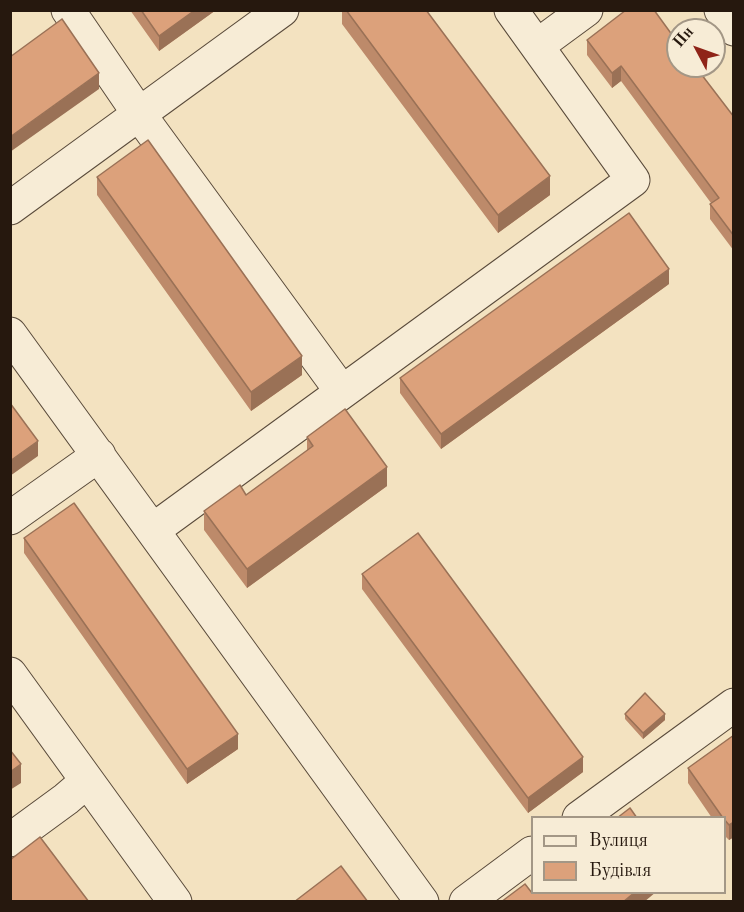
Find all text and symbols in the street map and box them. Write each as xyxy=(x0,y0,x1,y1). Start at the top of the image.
north arrow xyxy=(666,18,726,78)
text: Пн xyxy=(671,24,697,51)
legend xyxy=(531,816,726,894)
text: Вулиця xyxy=(589,832,648,850)
text: Будівля xyxy=(589,862,651,880)

